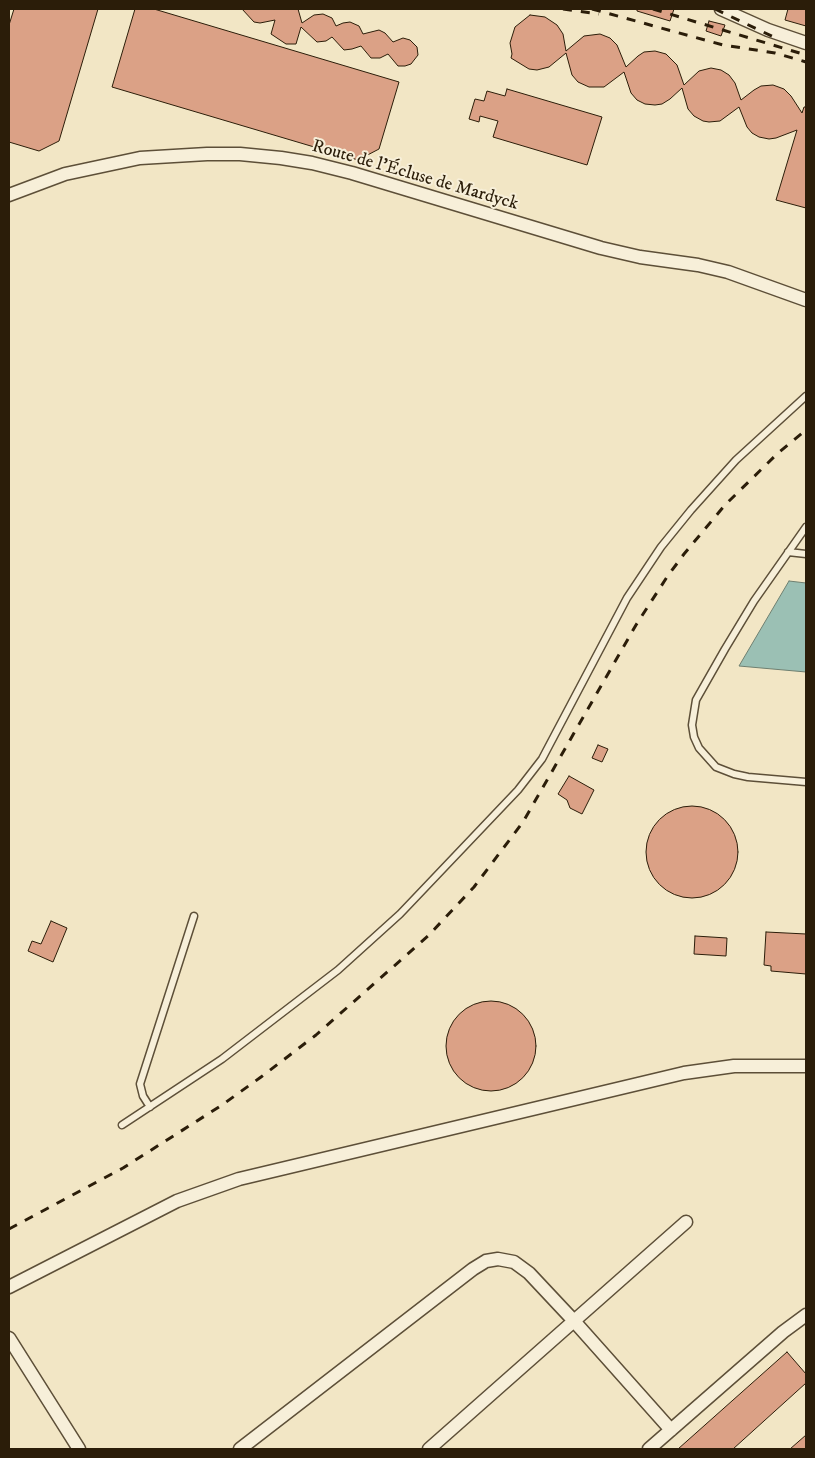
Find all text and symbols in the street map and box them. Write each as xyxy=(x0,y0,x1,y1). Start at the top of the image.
street label: Route de l'Écluse de Mardyck xyxy=(309,136,521,216)

